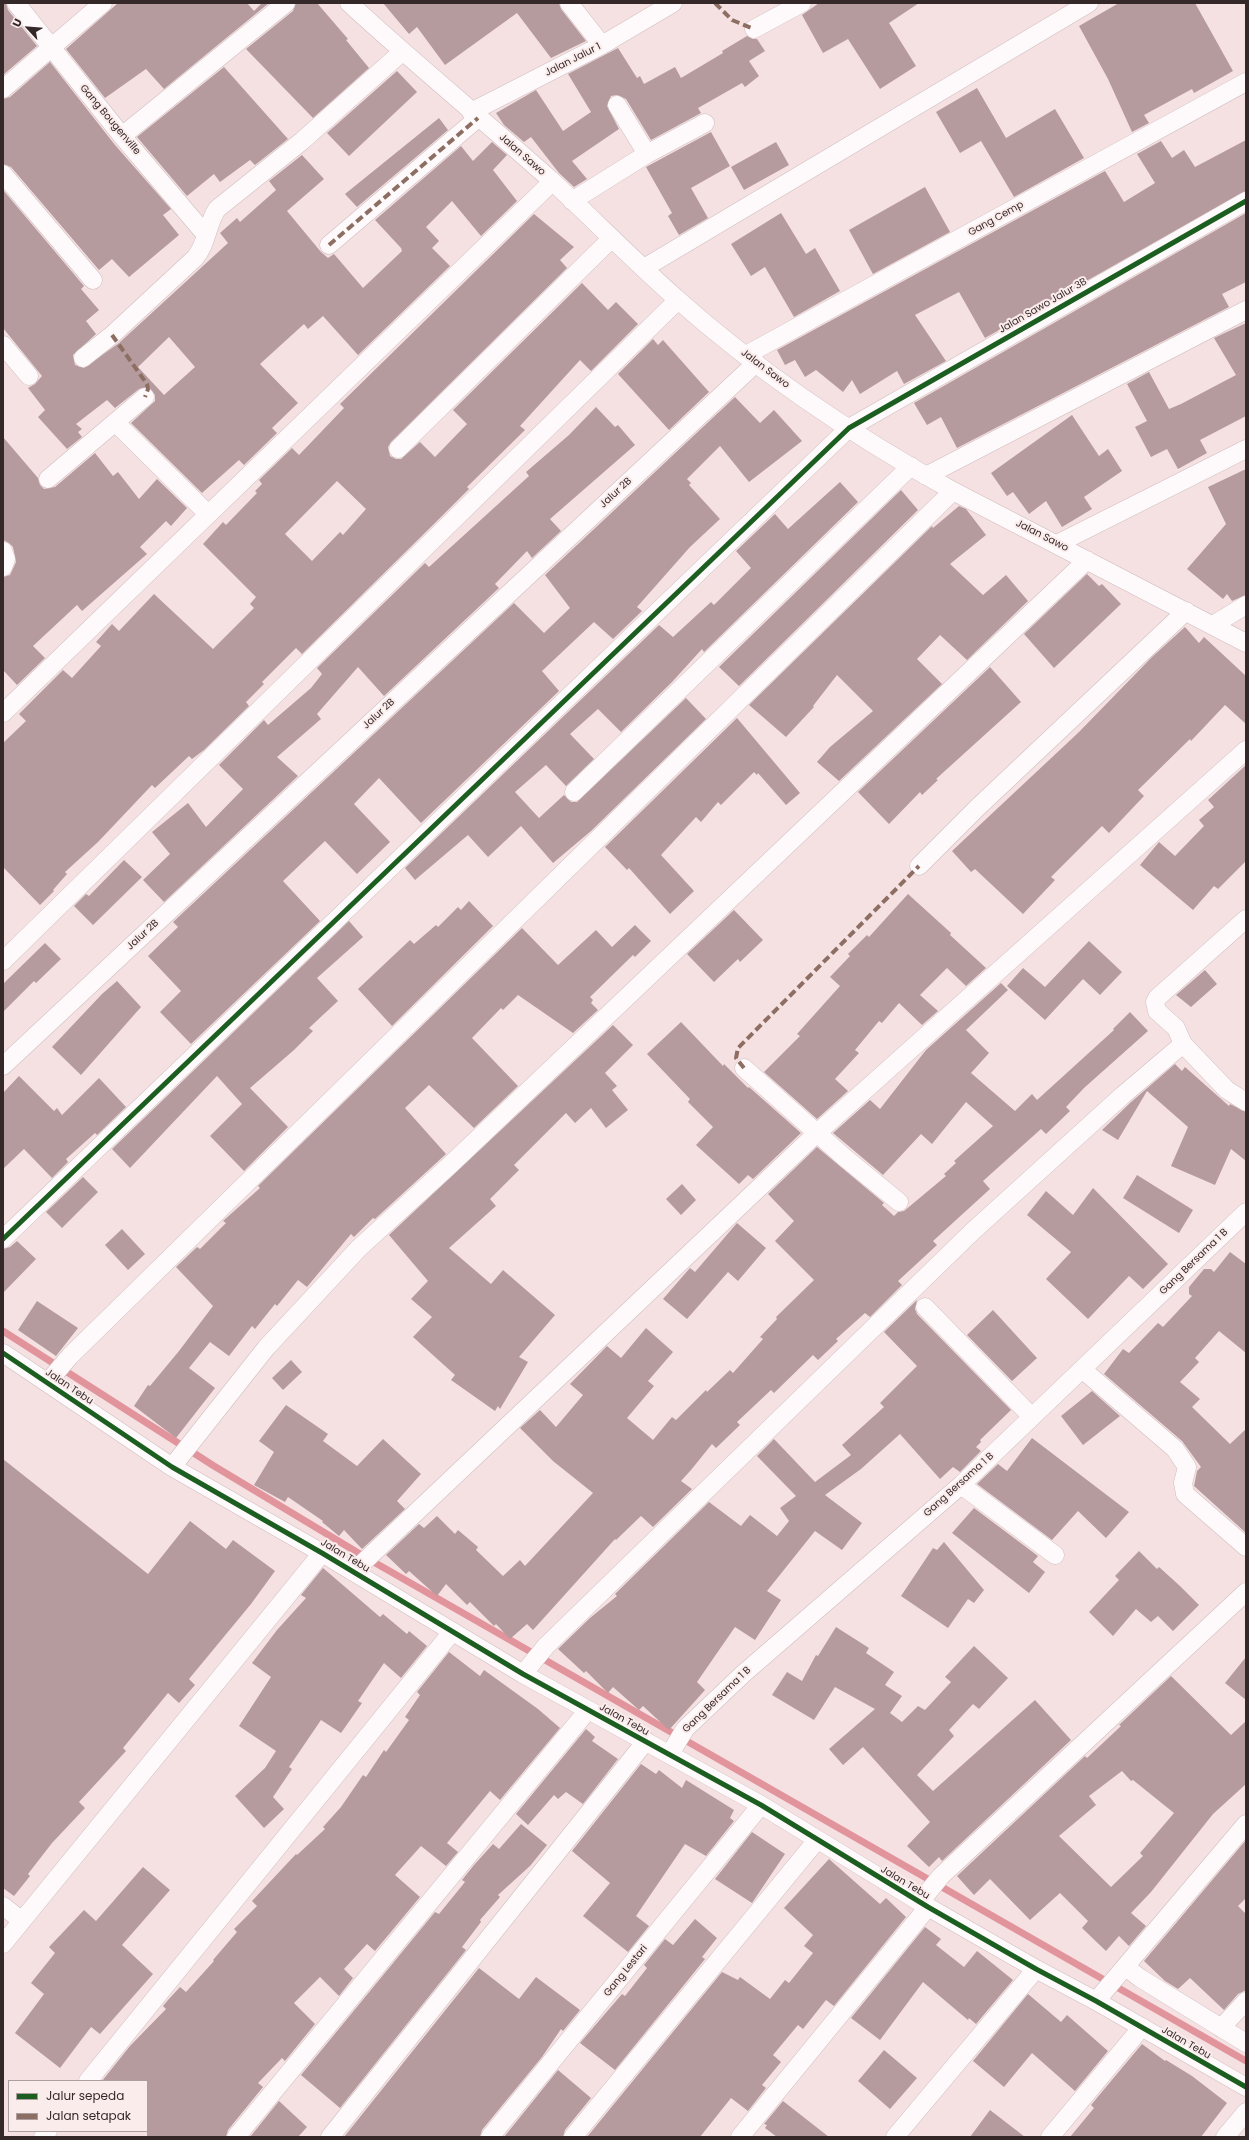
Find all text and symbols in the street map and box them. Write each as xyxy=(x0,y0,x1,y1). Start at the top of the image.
north arrow xyxy=(8,8,48,48)
text: U xyxy=(8,16,26,30)
street label: Jalan Jalur 1 xyxy=(543,41,603,79)
street label: Gang Bougenville xyxy=(77,82,143,158)
street label: Jalan Sawo xyxy=(496,132,548,178)
street label: Gang Cemp xyxy=(966,199,1026,239)
street label: Jalan Sawo Jalur 3B xyxy=(997,276,1089,336)
street label: Jalan Sawo xyxy=(738,347,792,391)
street label: Jalur 2B xyxy=(598,475,634,511)
street label: Jalan Sawo xyxy=(1014,518,1070,554)
street label: Jalur 2B xyxy=(361,696,397,732)
street label: Jalur 2B xyxy=(125,917,161,953)
street label: Gang Bersama 1 B xyxy=(1157,1226,1231,1298)
street label: Jalan Tebu xyxy=(43,1367,95,1407)
street label: Gang Bersama 1 B xyxy=(921,1450,997,1520)
street label: Jalan Tebu xyxy=(318,1537,372,1575)
street label: Gang Bersama 1 B xyxy=(680,1664,754,1736)
street label: Jalan Tebu xyxy=(597,1701,651,1739)
street label: Jalan Tebu xyxy=(878,1864,932,1902)
street label: Gang Lestari xyxy=(602,1943,650,1999)
street label: Jalan Tebu xyxy=(1159,2024,1213,2062)
legend xyxy=(8,2080,148,2132)
text: Jalur sepeda xyxy=(46,2087,124,2104)
text: Jalan setapak xyxy=(46,2107,131,2124)

